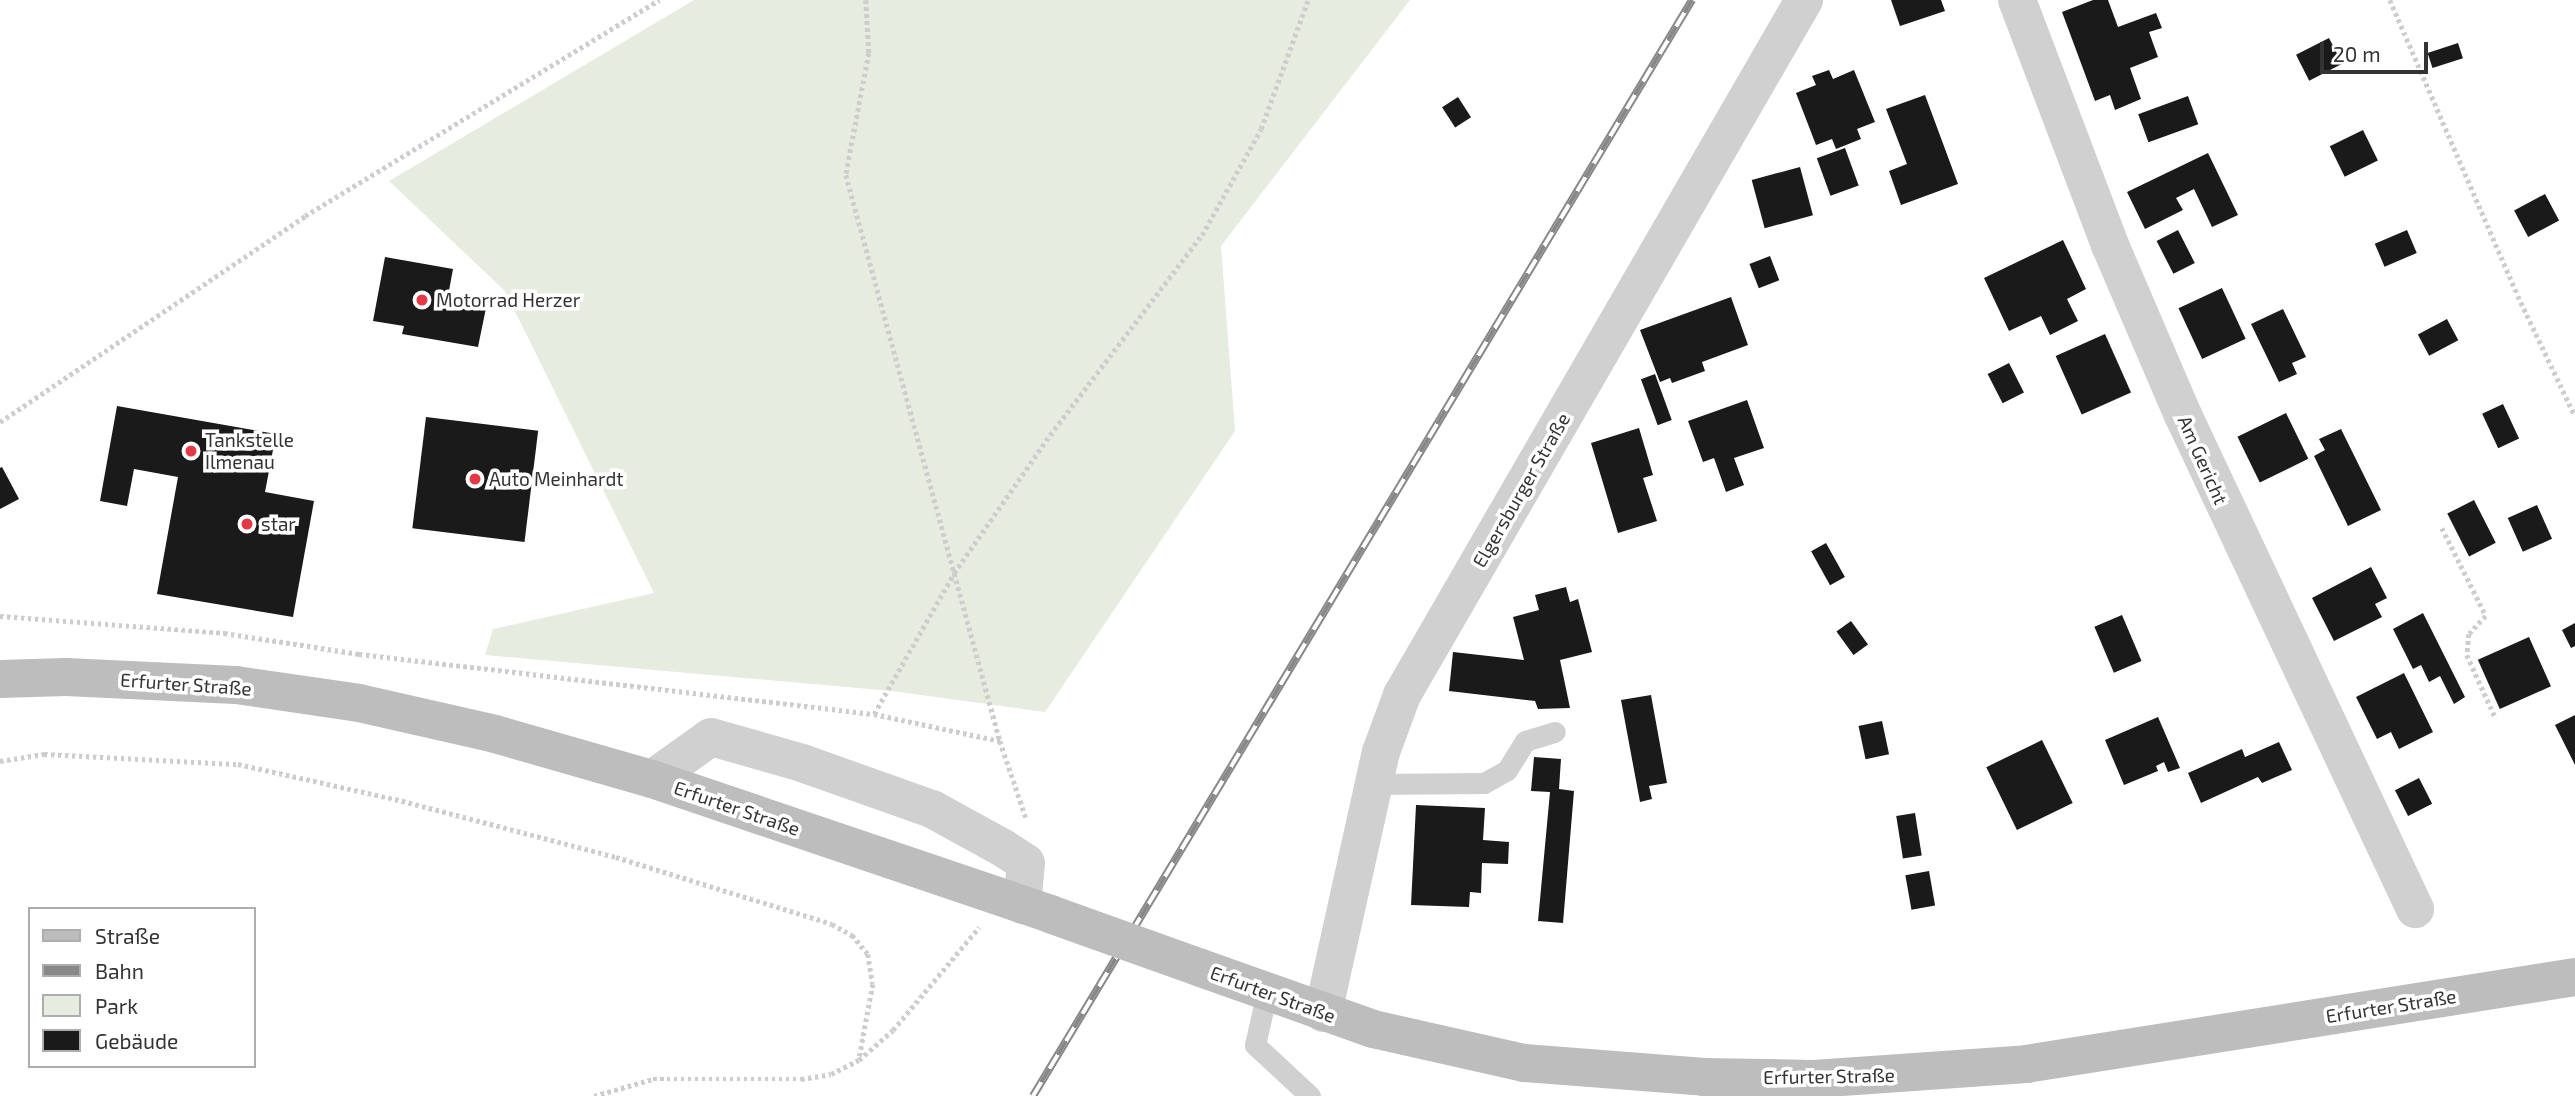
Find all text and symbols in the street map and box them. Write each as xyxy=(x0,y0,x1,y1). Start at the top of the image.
scale bar xyxy=(2323,28,2432,72)
text: 20 m xyxy=(2333,41,2381,66)
place label: Motorrad Herzer xyxy=(436,289,580,311)
marker: Motorrad Herzer xyxy=(414,292,430,308)
street label: Elgersburger Straße xyxy=(1467,409,1575,571)
street label: Am Gericht xyxy=(2173,412,2233,508)
place label: Tankstelle Ilmenau xyxy=(205,429,294,473)
marker: Tankstelle Ilmenau xyxy=(183,443,199,459)
place label: Auto Meinhardt xyxy=(489,468,624,490)
marker: Auto Meinhardt xyxy=(467,471,483,487)
place label: star xyxy=(261,513,296,535)
marker: star xyxy=(239,516,255,532)
street label: Erfurter Straße xyxy=(119,668,253,700)
street label: Erfurter Straße xyxy=(671,776,803,840)
legend xyxy=(28,907,256,1068)
text: Straße xyxy=(95,923,160,948)
text: Bahn xyxy=(95,958,144,983)
street label: Erfurter Straße xyxy=(1207,961,1339,1027)
street label: Erfurter Straße xyxy=(2324,984,2458,1028)
text: Park xyxy=(95,993,138,1018)
text: Gebäude xyxy=(95,1028,178,1053)
street label: Erfurter Straße xyxy=(1763,1063,1895,1089)

